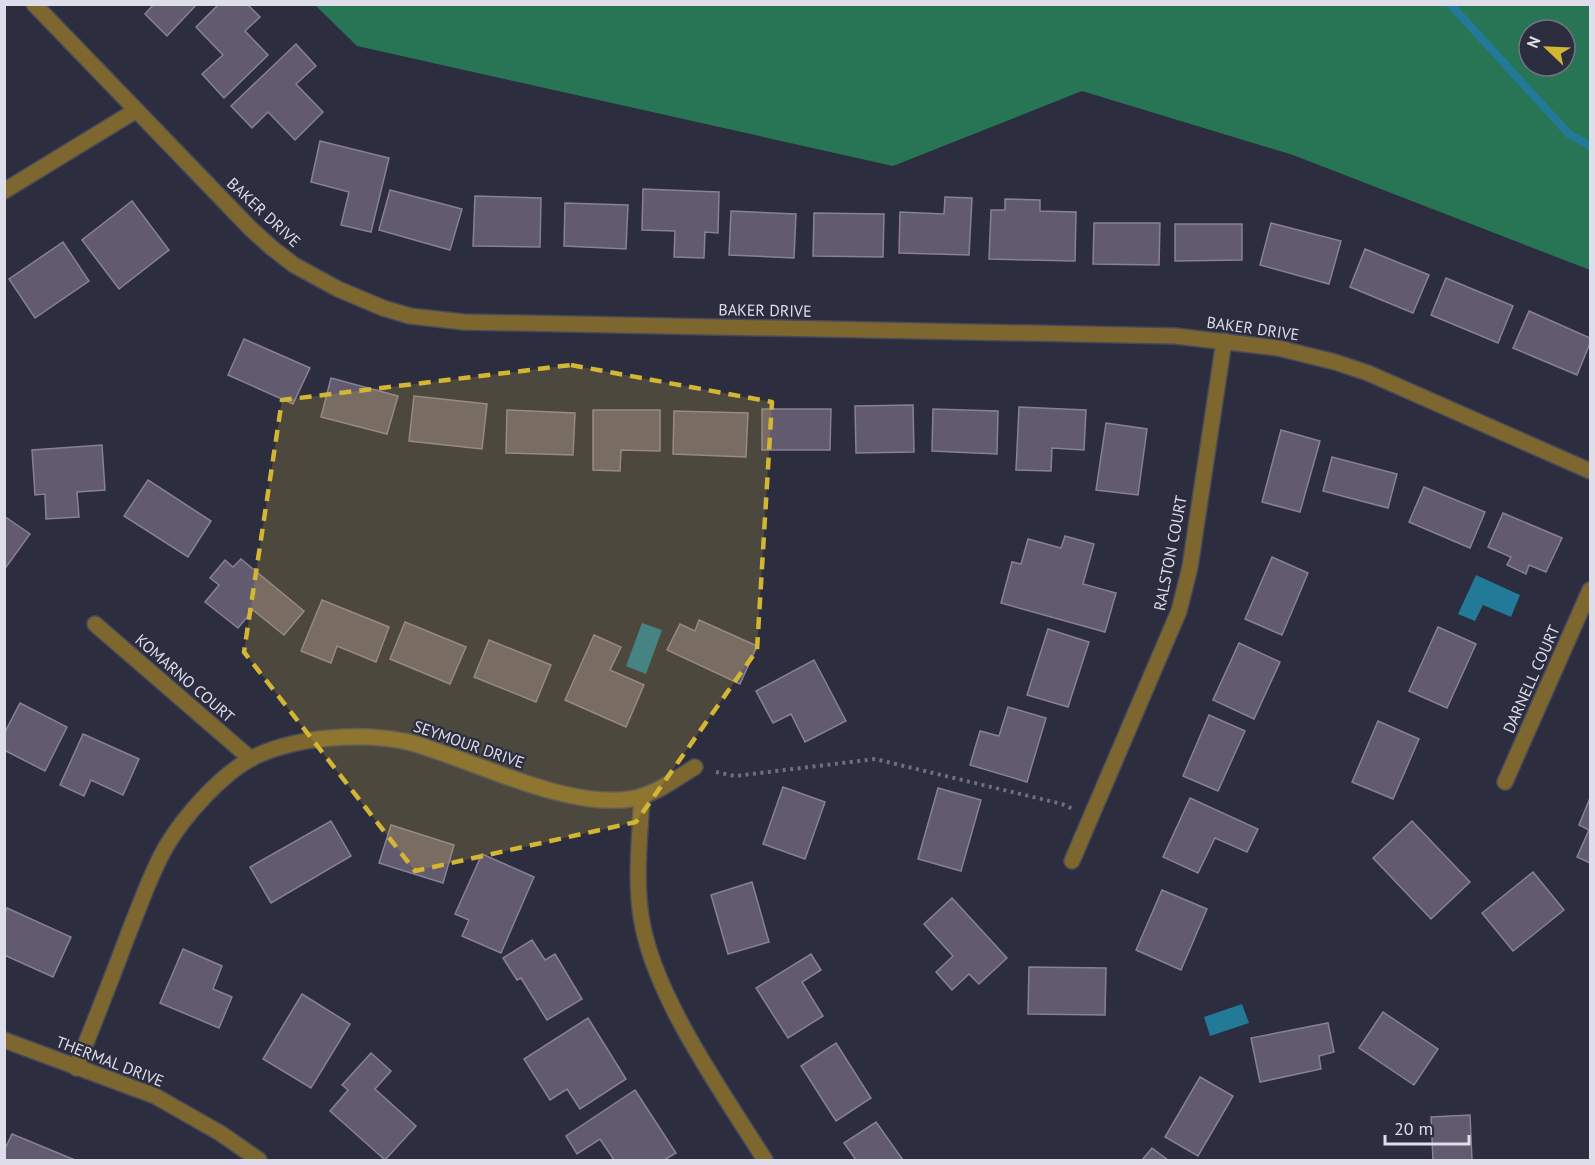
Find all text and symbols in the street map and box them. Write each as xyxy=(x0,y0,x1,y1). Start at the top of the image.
north arrow xyxy=(1517,18,1577,78)
text: N xyxy=(1522,33,1544,51)
street label: BAKER DRIVE xyxy=(223,173,305,251)
street label: BAKER DRIVE xyxy=(718,299,812,321)
street label: BAKER DRIVE xyxy=(1205,312,1301,344)
street label: RALSTON COURT xyxy=(1149,494,1191,612)
street label: DARNELL COURT xyxy=(1498,622,1564,736)
street label: KOMARNO COURT xyxy=(131,629,239,727)
street label: SEYMOUR DRIVE xyxy=(411,716,527,772)
street label: THERMAL DRIVE xyxy=(53,1031,167,1091)
scale bar xyxy=(1385,1108,1469,1146)
text: 20 m xyxy=(1394,1117,1433,1140)

